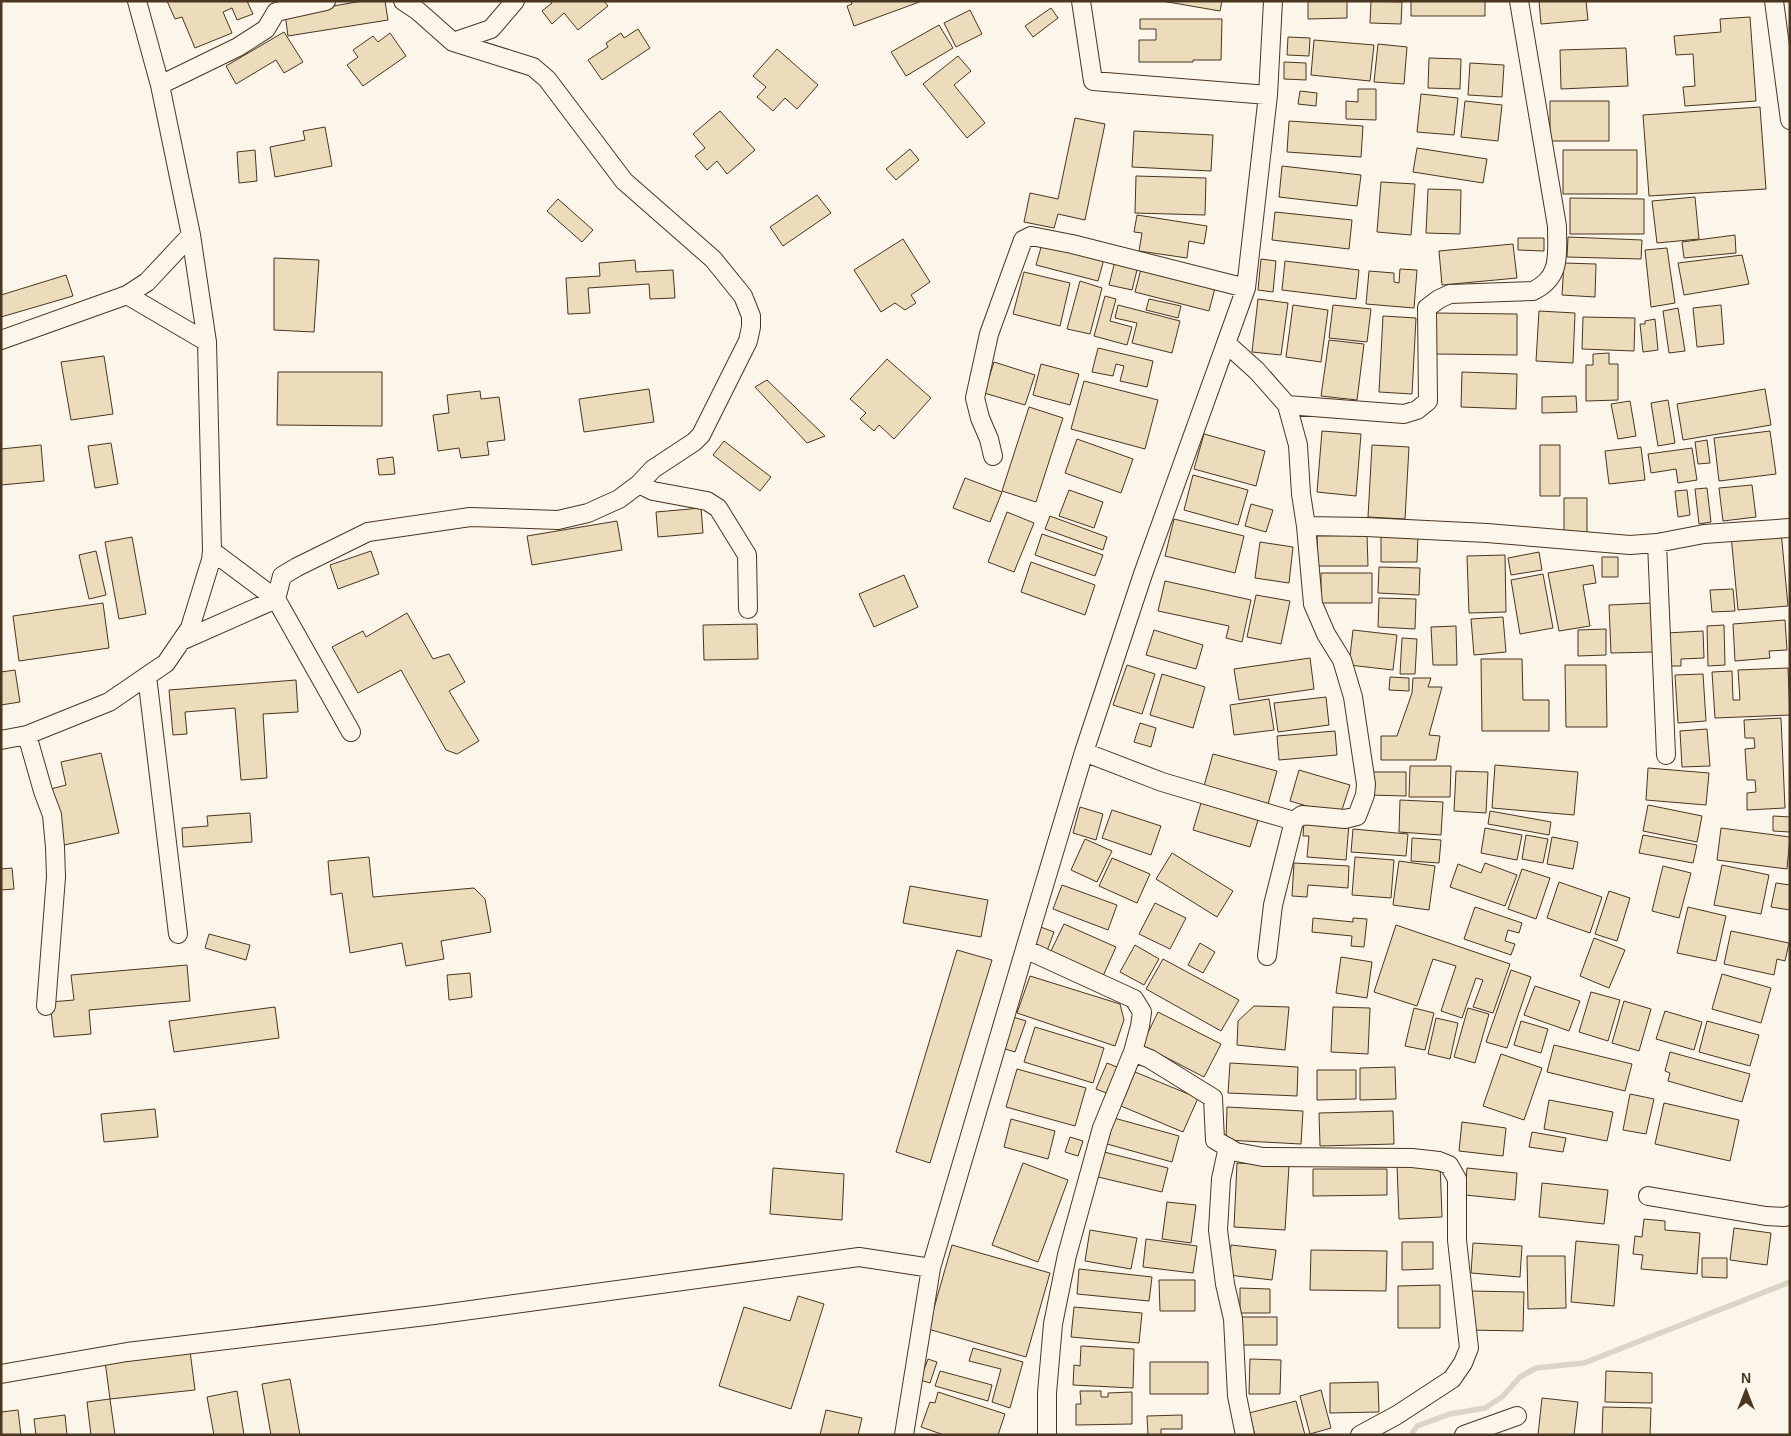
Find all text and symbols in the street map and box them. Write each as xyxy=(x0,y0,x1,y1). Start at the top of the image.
north arrow xyxy=(1721,1366,1771,1416)
text: N xyxy=(1741,1370,1751,1386)

